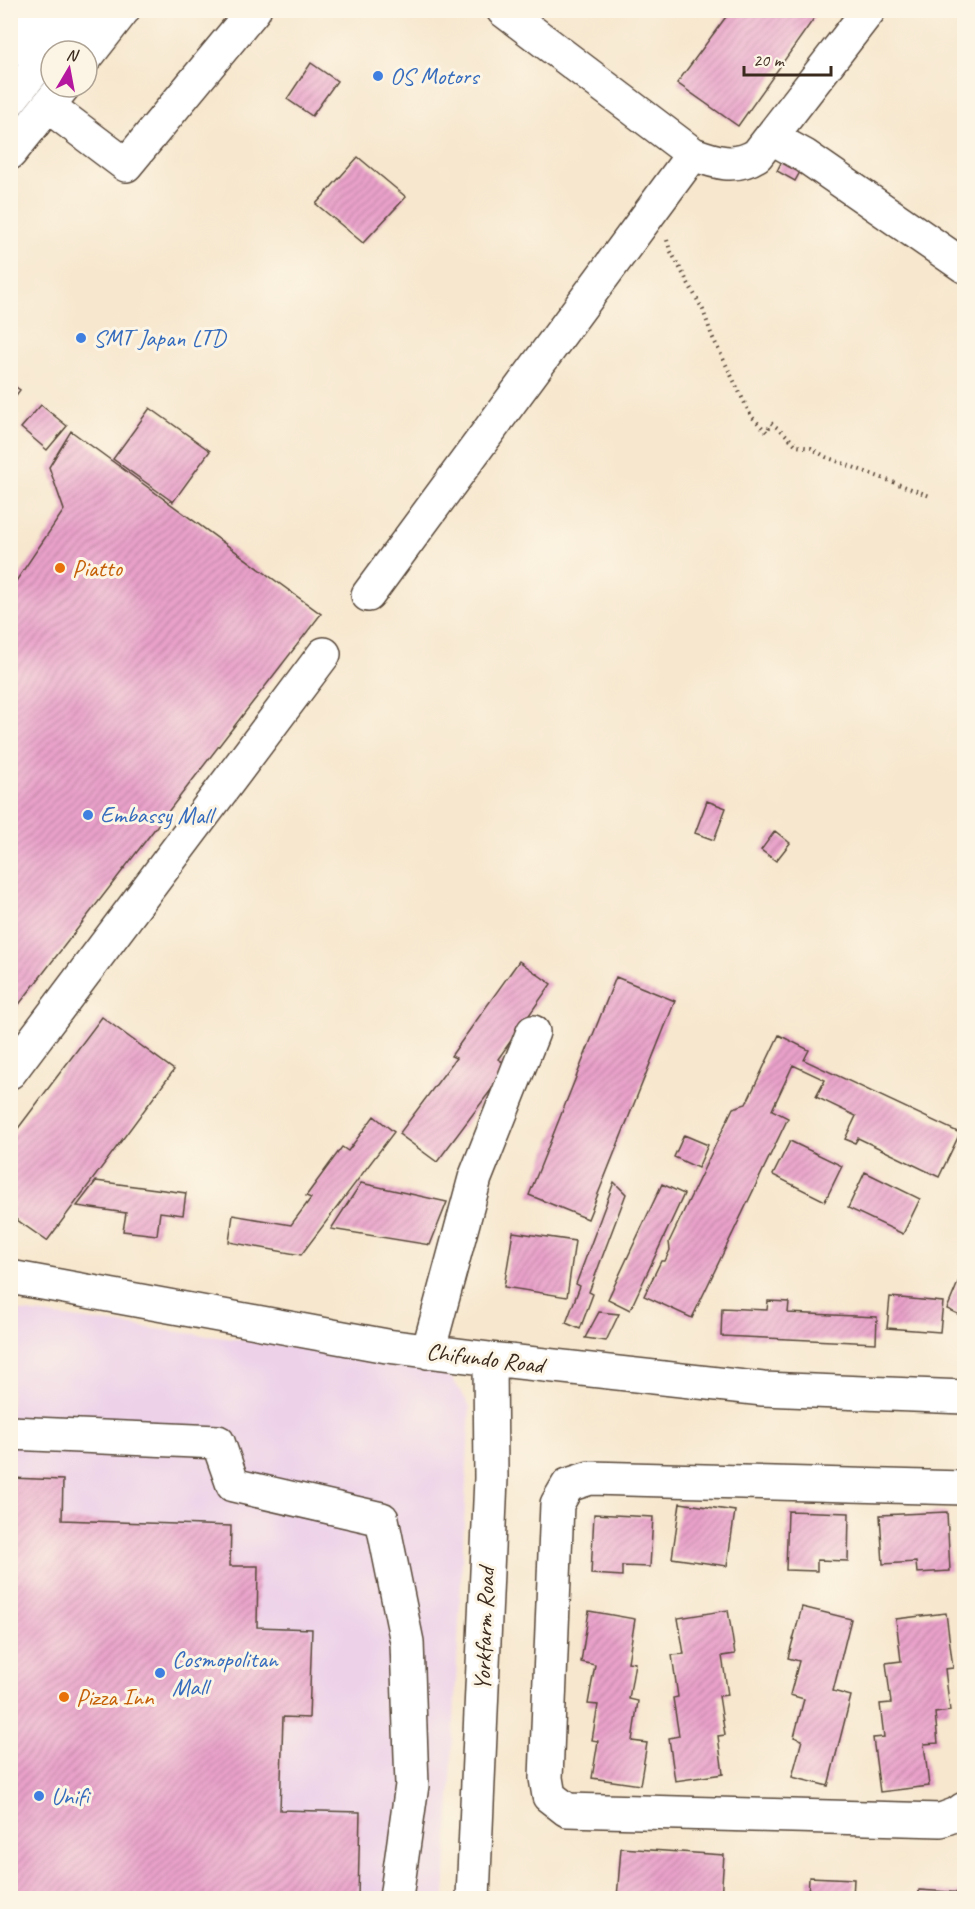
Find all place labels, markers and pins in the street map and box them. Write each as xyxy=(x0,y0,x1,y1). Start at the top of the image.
place label: OS Motors xyxy=(390,61,480,91)
marker: OS Motors xyxy=(371,69,385,83)
place label: SMT Japan LTD xyxy=(93,323,227,353)
marker: SMT Japan LTD xyxy=(74,331,88,345)
place label: Piatto xyxy=(72,553,123,583)
marker: Piatto xyxy=(53,561,67,575)
place label: Embassy Mall xyxy=(100,800,216,830)
marker: Embassy Mall xyxy=(81,808,95,822)
place label: Cosmopolitan Mall xyxy=(172,1644,279,1702)
marker: Cosmopolitan Mall xyxy=(153,1666,167,1680)
place label: Pizza Inn xyxy=(76,1682,155,1712)
marker: Pizza Inn xyxy=(57,1690,71,1704)
place label: Unifi xyxy=(51,1781,92,1811)
marker: Unifi xyxy=(32,1789,46,1803)

